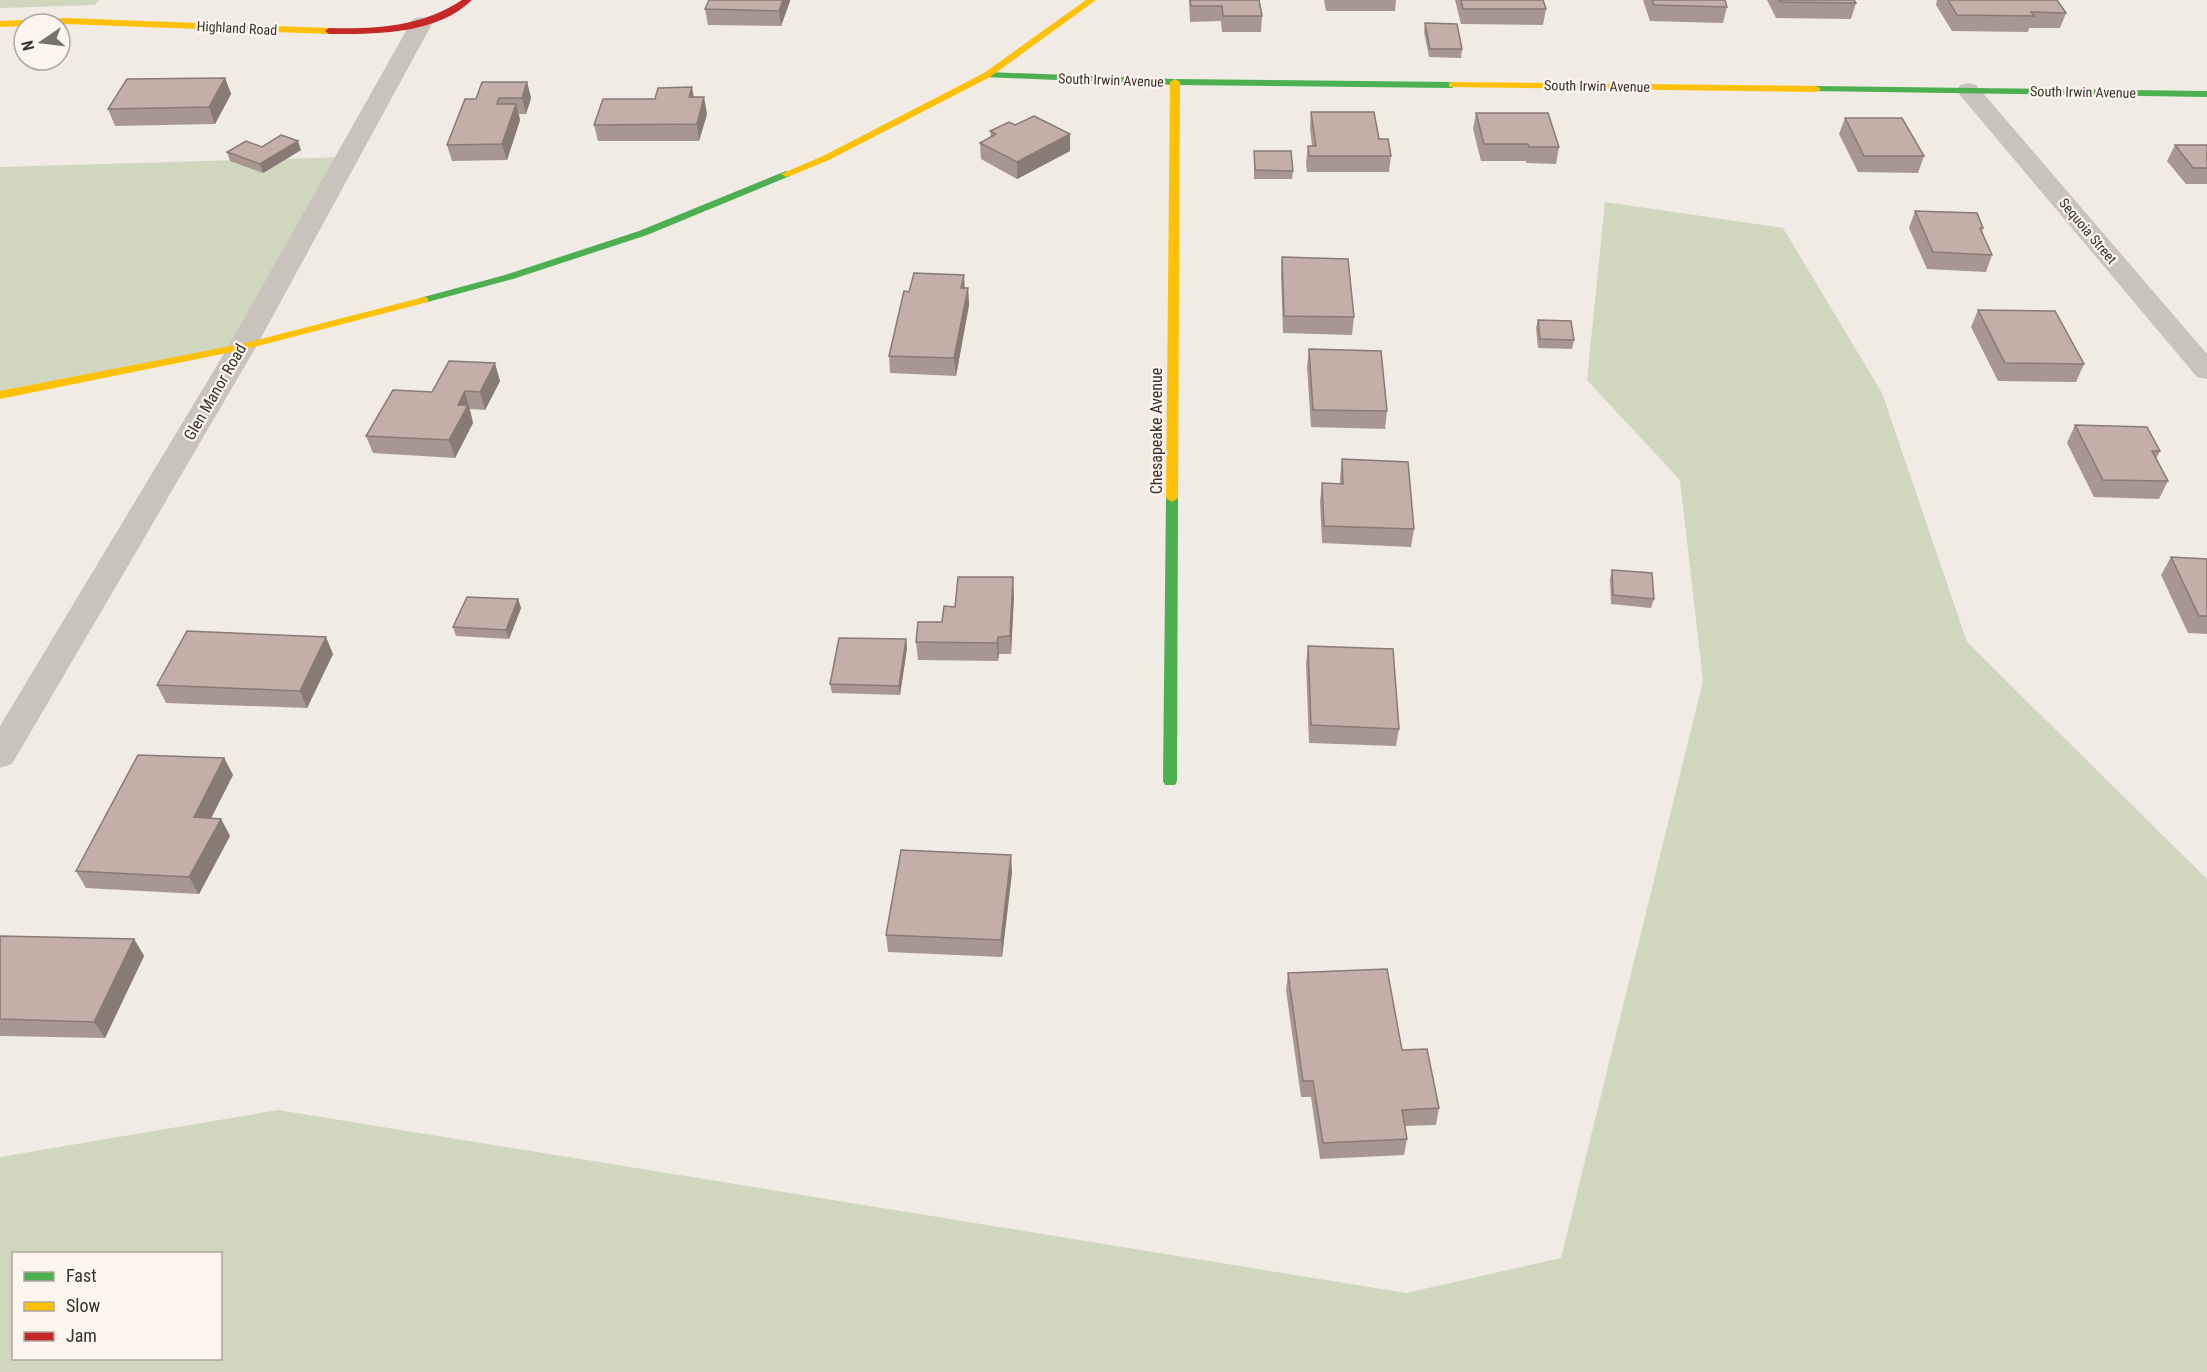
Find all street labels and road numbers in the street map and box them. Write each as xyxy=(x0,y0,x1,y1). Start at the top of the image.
street label: Highland Road xyxy=(196,18,278,38)
street label: South Irwin Avenue xyxy=(1058,70,1165,90)
street label: South Irwin Avenue xyxy=(1544,77,1650,95)
street label: South Irwin Avenue xyxy=(2030,83,2136,101)
street label: Sequoia Street xyxy=(2056,195,2120,267)
street label: Glen Manor Road xyxy=(180,340,250,444)
street label: Chesapeake Avenue xyxy=(1147,368,1166,494)

